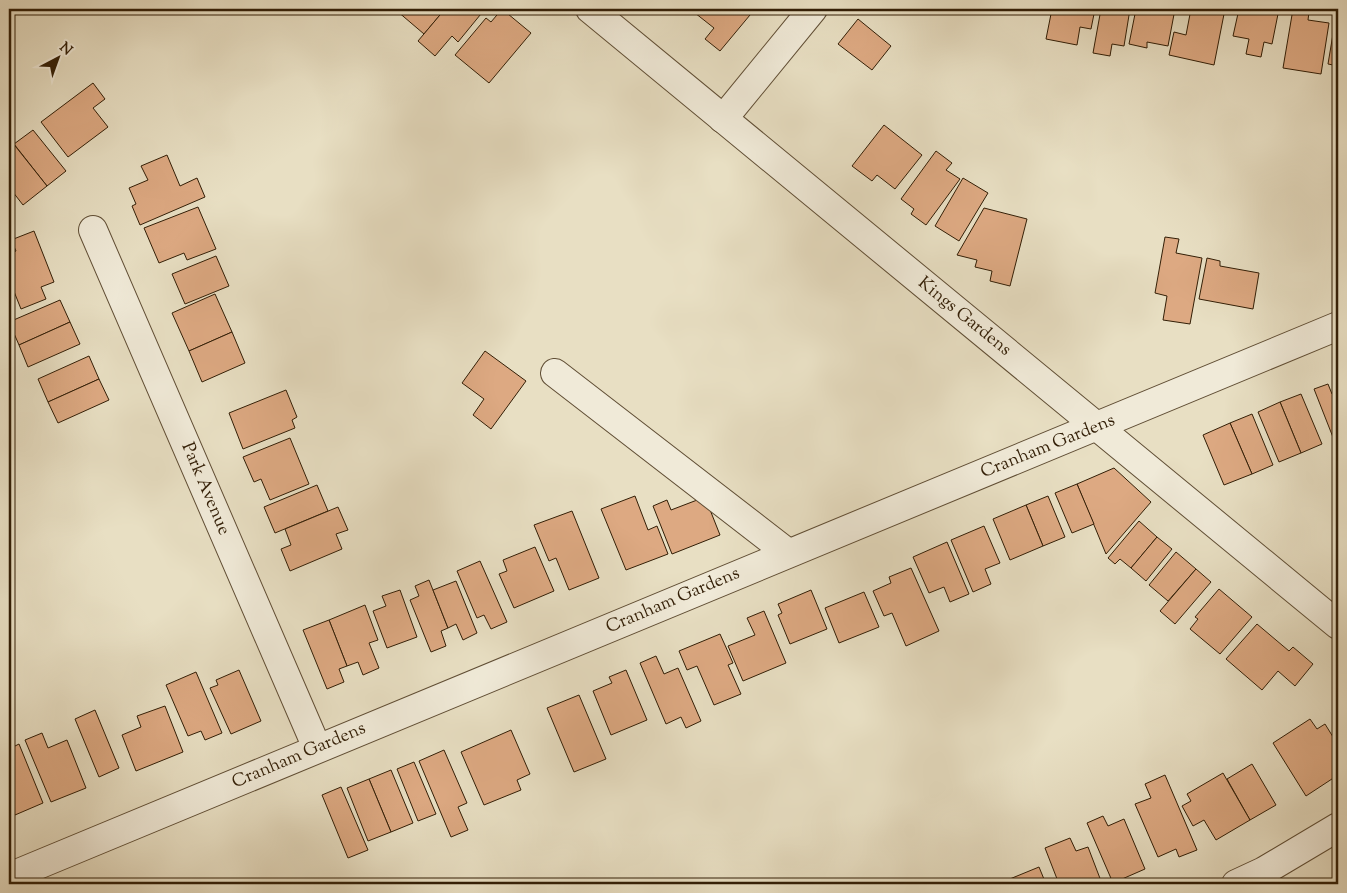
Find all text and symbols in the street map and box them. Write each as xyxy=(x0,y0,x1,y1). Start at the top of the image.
north arrow xyxy=(32,32,82,82)
text: N xyxy=(54,38,76,61)
street label: Kings Gardens xyxy=(912,271,1016,363)
street label: Cranham Gardens xyxy=(977,408,1119,486)
street label: Park Avenue xyxy=(174,439,236,539)
street label: Cranham Gardens xyxy=(602,561,744,641)
street label: Cranham Gardens xyxy=(228,716,370,796)

